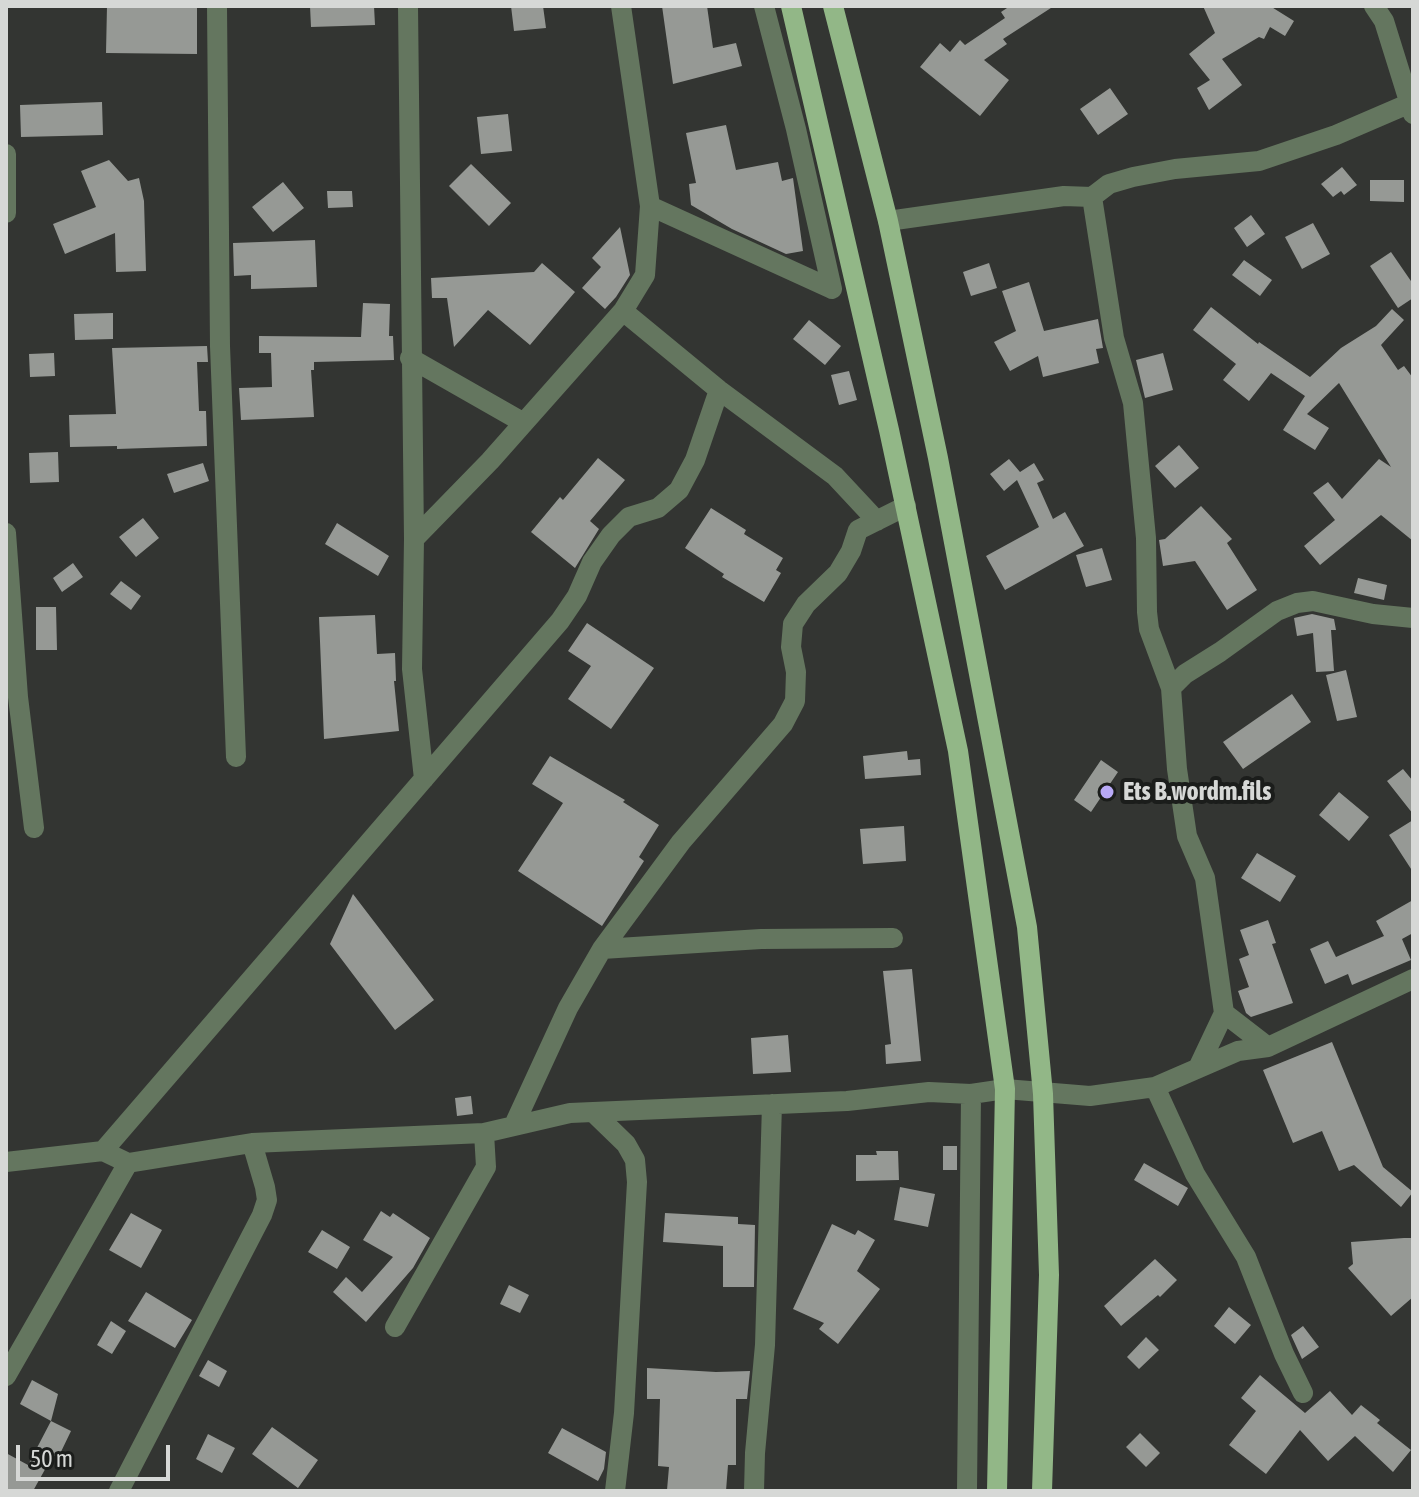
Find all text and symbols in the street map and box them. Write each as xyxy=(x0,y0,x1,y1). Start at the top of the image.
place label: Ets B.wordm.fils xyxy=(1123,776,1271,808)
marker: Ets B.wordm.fils xyxy=(1098,783,1116,801)
scale bar xyxy=(20,1429,174,1479)
text: 50 m xyxy=(30,1445,73,1472)

